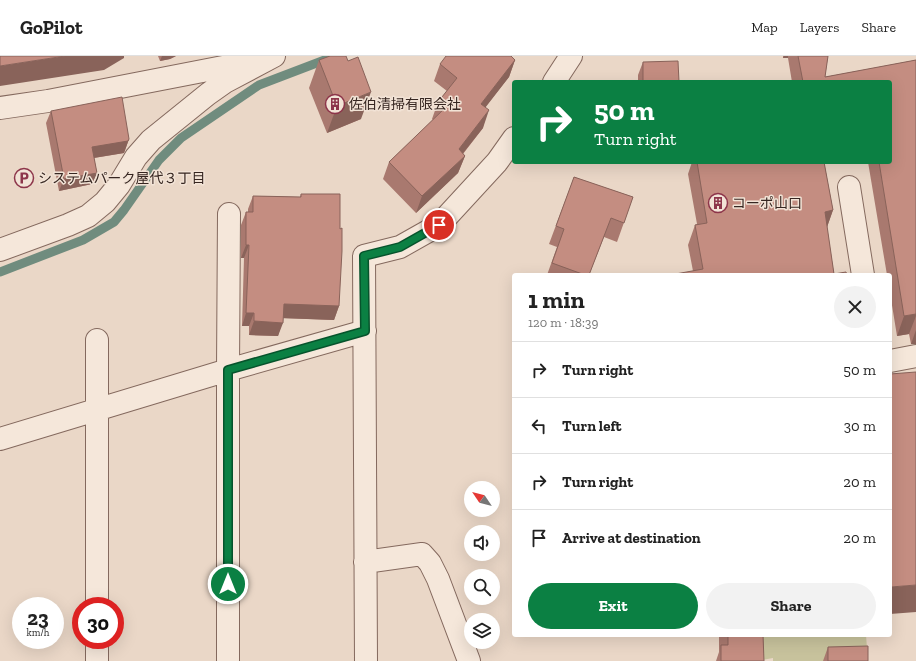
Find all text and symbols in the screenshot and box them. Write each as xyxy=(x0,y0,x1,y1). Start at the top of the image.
text: GoPilot xyxy=(20,16,82,39)
text: Map xyxy=(751,19,778,36)
text: Layers xyxy=(800,19,839,36)
text: Share xyxy=(861,19,896,36)
building icon: 佐伯清掃有限会社 xyxy=(324,93,346,115)
text: 50 m xyxy=(594,94,655,127)
place label: 佐伯清掃有限会社 xyxy=(349,96,461,113)
icon: right xyxy=(528,96,580,148)
text: Turn right xyxy=(594,128,676,150)
parking icon: システムパーク屋代３丁目 xyxy=(13,167,35,189)
place label: システムパーク屋代３丁目 xyxy=(38,170,206,187)
building icon: コーポ山口 xyxy=(707,192,729,214)
place label: コーポ山口 xyxy=(732,195,802,212)
pin xyxy=(422,208,456,242)
icon: arrive xyxy=(428,214,450,236)
text: 1 min xyxy=(528,285,585,314)
button: close xyxy=(834,286,876,328)
text: 120 m · 18:39 xyxy=(528,315,598,330)
icon: right xyxy=(528,359,550,381)
text: Turn right xyxy=(562,361,633,379)
text: 50 m xyxy=(843,361,876,379)
icon: left xyxy=(528,415,550,437)
text: Turn left xyxy=(562,417,622,435)
text: 30 m xyxy=(844,417,876,435)
icon: right xyxy=(528,471,550,493)
text: Turn right xyxy=(562,473,633,491)
text: 20 m xyxy=(843,473,876,491)
north arrow xyxy=(464,481,500,517)
map controls xyxy=(464,481,500,649)
button: sound xyxy=(464,525,500,561)
icon: arrive xyxy=(528,527,550,549)
text: Arrive at destination xyxy=(562,529,701,547)
text: 20 m xyxy=(843,529,876,547)
position arrow xyxy=(207,563,249,605)
button: search xyxy=(464,569,500,605)
button: Exit xyxy=(528,583,698,629)
button: Share xyxy=(706,583,876,629)
speed limit sign: 30 xyxy=(72,597,124,649)
text: 23 xyxy=(27,606,49,630)
button: layers xyxy=(464,613,500,649)
text: km/h xyxy=(27,627,49,639)

